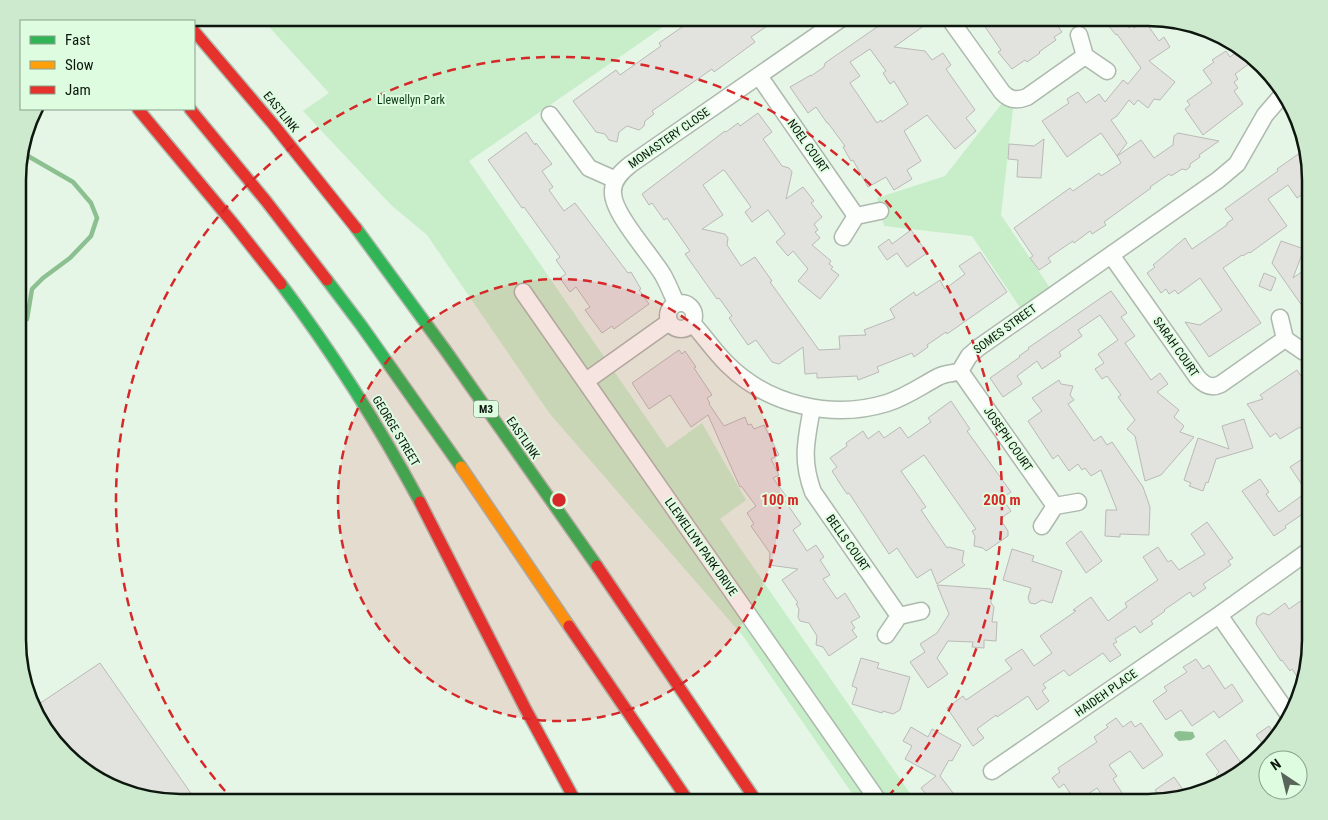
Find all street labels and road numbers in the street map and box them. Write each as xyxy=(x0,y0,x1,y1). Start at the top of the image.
street label: EASTLINK xyxy=(260,89,302,135)
street label: MONASTERY CLOSE xyxy=(626,105,712,171)
street label: NOEL COURT xyxy=(784,117,832,175)
street label: SOMES STREET xyxy=(971,301,1039,357)
street label: SARAH COURT xyxy=(1150,315,1202,379)
street label: GEORGE STREET xyxy=(370,393,422,469)
road number: M3 xyxy=(474,400,498,418)
street label: JOSEPH COURT xyxy=(981,404,1035,474)
street label: EASTLINK xyxy=(503,414,543,462)
street label: LLEWELLYN PARK DRIVE xyxy=(662,495,740,599)
street label: BELLS COURT xyxy=(823,512,873,574)
street label: HAIDEH PLACE xyxy=(1072,666,1140,720)

